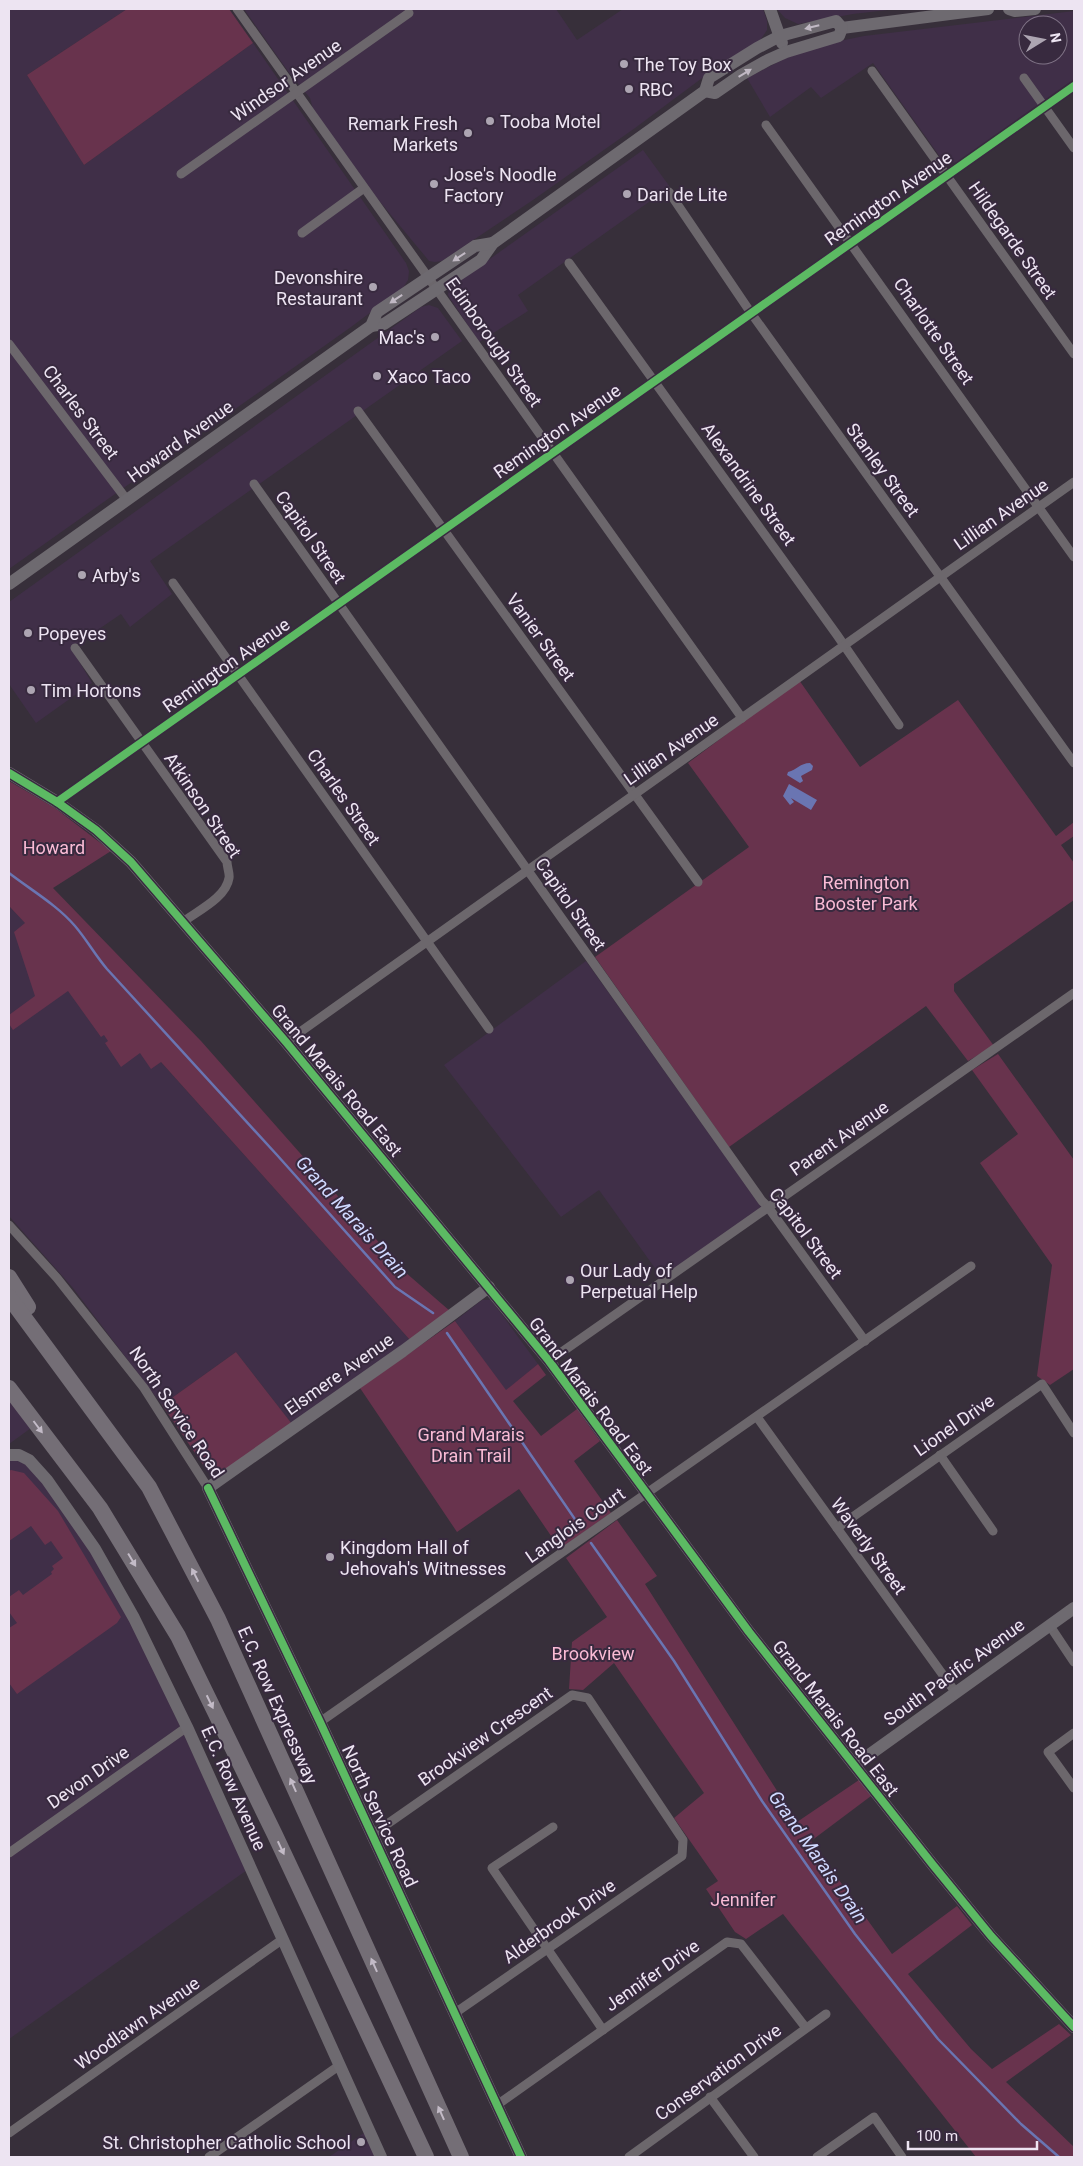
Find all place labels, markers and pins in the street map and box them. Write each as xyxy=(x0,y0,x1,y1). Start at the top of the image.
place label: The Toy Box xyxy=(634,54,732,75)
marker: The Toy Box xyxy=(618,58,630,70)
place label: RBC xyxy=(639,79,673,100)
marker: RBC xyxy=(623,83,635,95)
place label: Tooba Motel xyxy=(500,111,601,132)
place label: Remark Fresh Markets xyxy=(348,113,458,155)
marker: Tooba Motel xyxy=(484,115,496,127)
marker: Remark Fresh Markets xyxy=(462,127,474,139)
place label: Jose's Noodle Factory xyxy=(444,164,557,206)
marker: Jose's Noodle Factory xyxy=(428,178,440,190)
place label: Dari de Lite xyxy=(637,184,727,205)
marker: Dari de Lite xyxy=(621,188,633,200)
place label: Devonshire Restaurant xyxy=(274,267,363,309)
marker: Devonshire Restaurant xyxy=(367,281,379,293)
place label: Mac's xyxy=(378,327,425,348)
marker: Mac's xyxy=(429,331,441,343)
place label: Xaco Taco xyxy=(387,366,471,387)
marker: Xaco Taco xyxy=(371,370,383,382)
place label: Arby's xyxy=(92,565,140,586)
marker: Arby's xyxy=(76,569,88,581)
place label: Popeyes xyxy=(38,623,106,644)
marker: Popeyes xyxy=(22,627,34,639)
place label: Tim Hortons xyxy=(41,680,141,701)
marker: Tim Hortons xyxy=(25,684,37,696)
place label: Our Lady of Perpetual Help xyxy=(580,1260,698,1302)
marker: Our Lady of Perpetual Help xyxy=(564,1274,576,1286)
place label: Kingdom Hall of Jehovah's Witnesses xyxy=(340,1537,506,1579)
marker: Kingdom Hall of Jehovah's Witnesses xyxy=(324,1551,336,1563)
place label: St. Christopher Catholic School xyxy=(103,2132,351,2153)
marker: St. Christopher Catholic School xyxy=(355,2136,367,2148)

